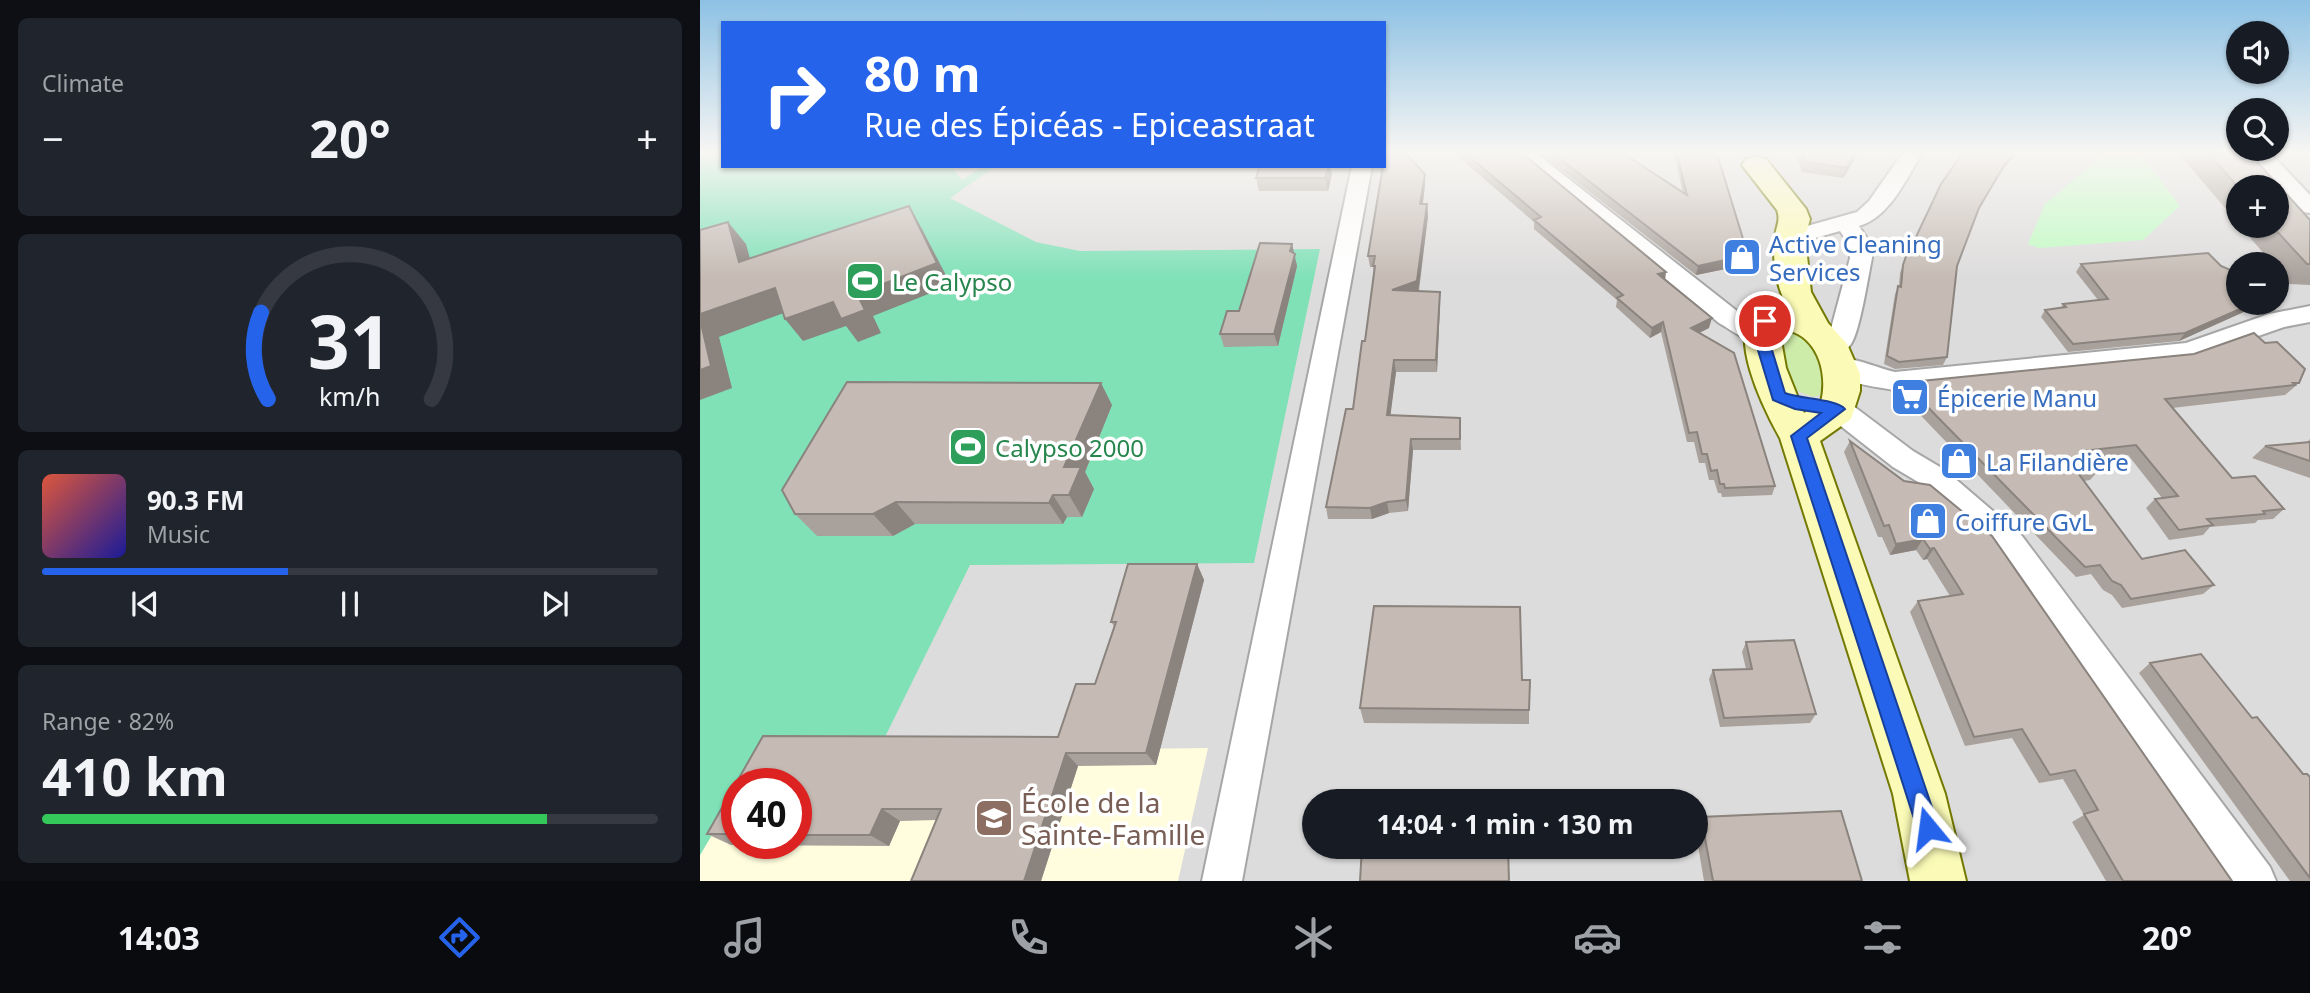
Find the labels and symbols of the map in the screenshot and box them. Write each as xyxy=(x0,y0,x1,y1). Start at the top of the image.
place label: Active Cleaning Services xyxy=(1769,227,1942,288)
shop icon: Active Cleaning Services xyxy=(1721,236,1763,278)
sports icon: Le Calypso xyxy=(844,260,886,302)
place label: Le Calypso xyxy=(892,265,1012,298)
pin xyxy=(1735,291,1795,351)
supermarket icon: Épicerie Manu xyxy=(1889,376,1931,418)
place label: Épicerie Manu xyxy=(1937,381,2097,414)
sports icon: Calypso 2000 xyxy=(947,426,989,468)
place label: Calypso 2000 xyxy=(995,431,1144,464)
shop icon: La Filandière xyxy=(1938,440,1980,482)
place label: La Filandière xyxy=(1986,445,2129,478)
shop icon: Coiffure GvL xyxy=(1907,500,1949,542)
place label: Coiffure GvL xyxy=(1955,505,2094,538)
speed limit sign: 40 xyxy=(721,768,812,859)
place label: École de la Sainte-Famille xyxy=(1021,783,1205,853)
position arrow xyxy=(1891,791,1965,865)
school or university icon: École de la Sainte-Famille xyxy=(973,797,1015,839)

